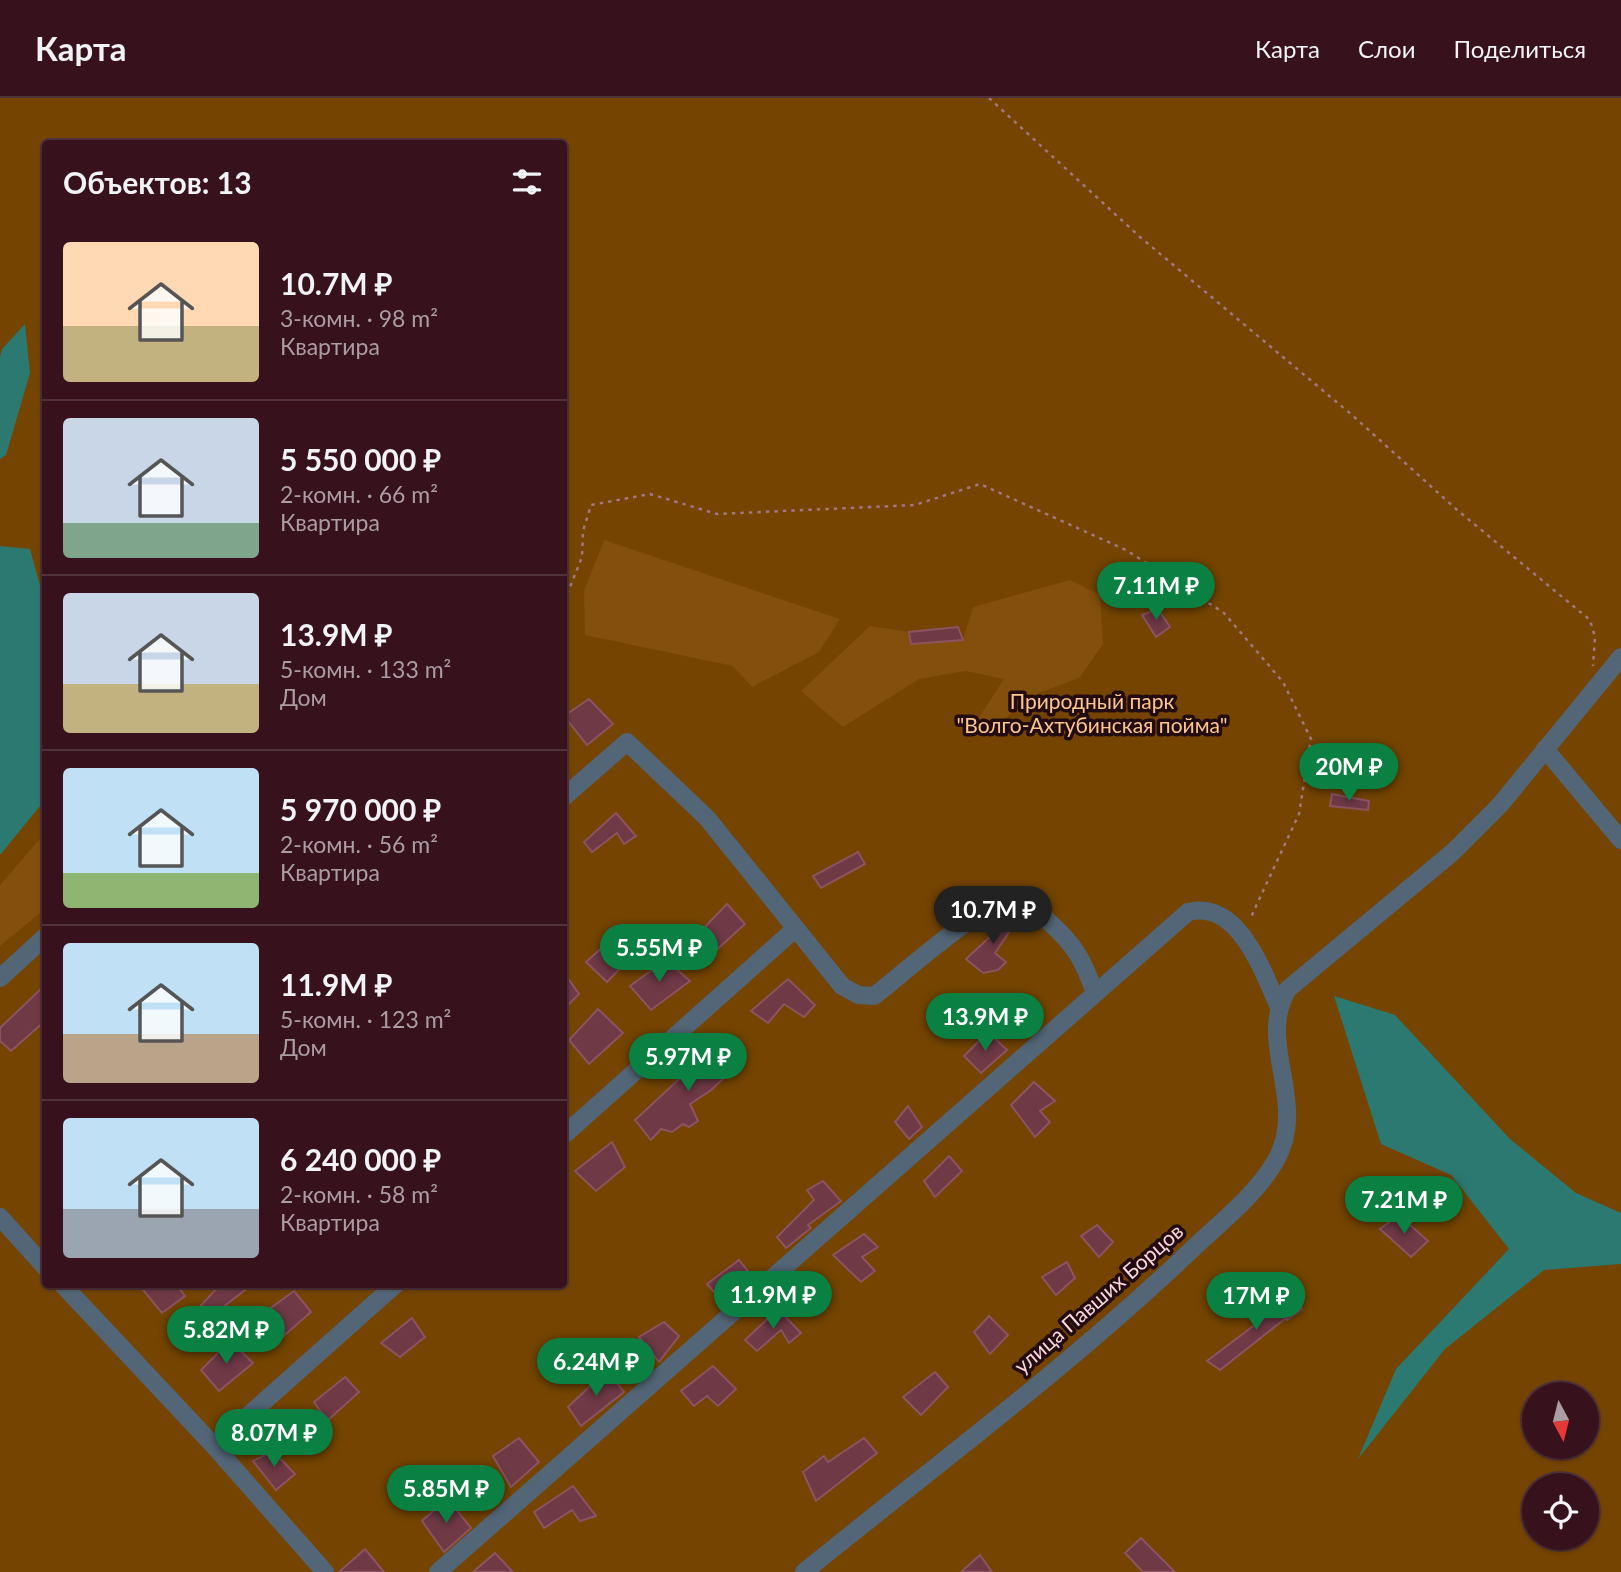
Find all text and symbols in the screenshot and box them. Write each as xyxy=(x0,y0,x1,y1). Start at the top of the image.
text: Карта xyxy=(35,28,126,68)
text: Карта xyxy=(1255,34,1320,63)
text: Слои xyxy=(1358,34,1415,63)
text: Поделиться xyxy=(1453,34,1586,63)
icon: filters xyxy=(508,163,546,201)
text: Объектов: 13 xyxy=(63,164,252,200)
text: 10.7M ₽ xyxy=(280,265,392,301)
icon: home xyxy=(119,270,203,354)
text: 3-комн. · 98 m² xyxy=(280,304,438,332)
text: Квартира xyxy=(280,332,380,360)
text: 5 550 000 ₽ xyxy=(280,441,441,477)
icon: home xyxy=(119,446,203,530)
text: 2-комн. · 66 m² xyxy=(280,480,438,508)
text: Квартира xyxy=(280,508,380,536)
pin: 7.11M ₽ xyxy=(1091,562,1221,622)
text: 7.11M ₽ xyxy=(1113,571,1199,599)
text: 13.9M ₽ xyxy=(280,616,392,652)
icon: home xyxy=(119,621,203,705)
text: 5-комн. · 133 m² xyxy=(280,655,451,683)
text: Дом xyxy=(280,683,327,711)
park label: Природный парк "Волго-Ахтубинская пойма" xyxy=(957,688,1227,737)
pin: 20M ₽ xyxy=(1300,744,1398,803)
text: 20M ₽ xyxy=(1315,752,1383,780)
text: 5 970 000 ₽ xyxy=(280,791,441,827)
icon: home xyxy=(119,796,203,880)
text: 2-комн. · 56 m² xyxy=(280,830,438,858)
text: Квартира xyxy=(280,858,380,886)
pin: 10.7M ₽ xyxy=(928,886,1058,946)
text: 10.7M ₽ xyxy=(950,895,1036,923)
pin: 5.55M ₽ xyxy=(594,924,724,984)
text: 5.55M ₽ xyxy=(616,933,702,961)
text: 11.9M ₽ xyxy=(280,966,392,1002)
icon: home xyxy=(119,971,203,1055)
pin: 13.9M ₽ xyxy=(920,993,1050,1053)
text: 13.9M ₽ xyxy=(942,1002,1028,1030)
text: 5-комн. · 123 m² xyxy=(280,1005,451,1033)
text: Дом xyxy=(280,1033,327,1061)
pin: 5.97M ₽ xyxy=(623,1034,753,1093)
text: 5.97M ₽ xyxy=(645,1042,731,1070)
text: 6 240 000 ₽ xyxy=(280,1141,441,1177)
icon: home xyxy=(119,1146,203,1230)
pin: 7.21M ₽ xyxy=(1339,1176,1469,1236)
text: 2-комн. · 58 m² xyxy=(280,1180,438,1208)
text: 7.21M ₽ xyxy=(1361,1185,1447,1213)
text: Квартира xyxy=(280,1208,380,1236)
street label: улица Павших Борцов xyxy=(1009,1218,1188,1378)
pin: 11.9M ₽ xyxy=(708,1272,838,1331)
pin: 17M ₽ xyxy=(1207,1272,1305,1332)
text: 11.9M ₽ xyxy=(730,1280,816,1308)
text: 17M ₽ xyxy=(1222,1281,1290,1309)
pin: 5.82M ₽ xyxy=(161,1306,291,1366)
text: 5.82M ₽ xyxy=(183,1315,269,1343)
pin: 6.24M ₽ xyxy=(531,1338,661,1398)
text: 6.24M ₽ xyxy=(553,1347,639,1375)
north arrow xyxy=(1522,1382,1600,1460)
map controls xyxy=(1522,1382,1599,1550)
pin: 8.07M ₽ xyxy=(209,1410,339,1469)
text: 8.07M ₽ xyxy=(231,1418,317,1446)
pin: 5.85M ₽ xyxy=(381,1466,511,1525)
button: locate xyxy=(1522,1473,1599,1550)
text: 5.85M ₽ xyxy=(403,1474,489,1502)

